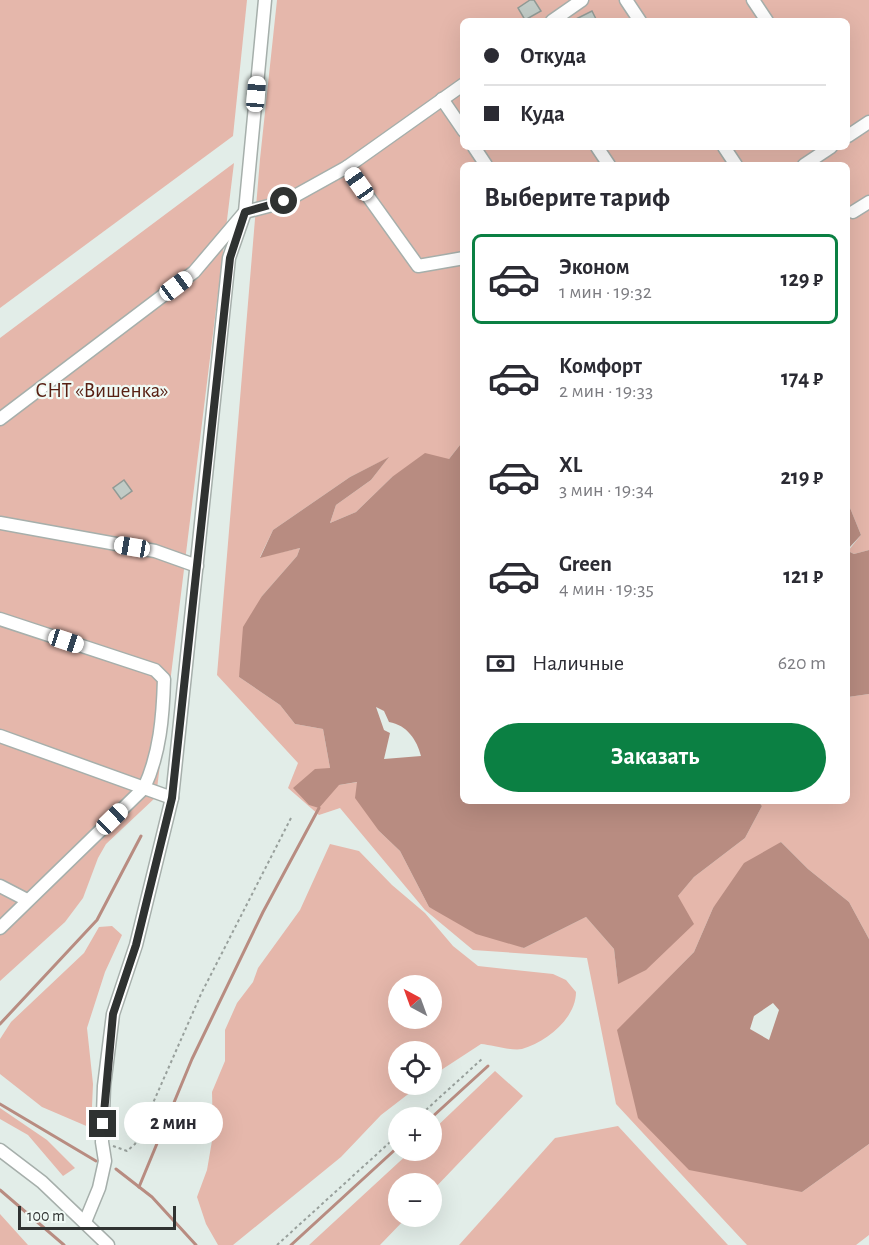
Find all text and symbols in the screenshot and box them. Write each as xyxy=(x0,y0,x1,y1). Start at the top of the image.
text: Откуда xyxy=(520,45,586,67)
car xyxy=(245,75,267,113)
text: Куда xyxy=(520,103,565,125)
car xyxy=(341,164,377,204)
text: Выберите тариф xyxy=(484,184,670,211)
route start xyxy=(270,187,297,214)
icon: car xyxy=(487,252,541,306)
text: Эконом xyxy=(559,256,630,278)
car xyxy=(156,268,196,304)
text: 129 ₽ xyxy=(780,268,823,290)
text: 1 мин · 19:32 xyxy=(559,282,652,302)
icon: car xyxy=(487,351,541,405)
text: Комфорт xyxy=(559,355,642,377)
text: 174 ₽ xyxy=(781,367,823,389)
park label: СНТ «Вишенка» xyxy=(35,380,169,401)
text: 2 мин · 19:33 xyxy=(559,381,653,401)
icon: car xyxy=(487,450,541,504)
text: XL xyxy=(559,454,582,476)
text: 219 ₽ xyxy=(780,466,823,488)
text: 3 мин · 19:34 xyxy=(559,480,654,500)
car xyxy=(113,535,151,559)
icon: car xyxy=(487,549,541,603)
text: Green xyxy=(559,553,612,575)
text: 121 ₽ xyxy=(783,565,823,587)
text: 4 мин · 19:35 xyxy=(559,579,654,599)
car xyxy=(46,627,86,655)
icon: cash xyxy=(484,647,517,680)
text: Наличные xyxy=(532,652,624,674)
text: 620 m xyxy=(778,653,826,673)
button: Заказать xyxy=(484,723,826,792)
car xyxy=(93,800,131,838)
north arrow xyxy=(388,975,442,1029)
map controls xyxy=(388,975,442,1227)
button: locate xyxy=(388,1041,442,1095)
callout: 2 мин xyxy=(124,1103,223,1145)
button: + xyxy=(388,1107,442,1161)
route end xyxy=(89,1110,116,1137)
text: 2 мин xyxy=(150,1113,197,1133)
button: − xyxy=(388,1173,442,1227)
scale bar xyxy=(18,1203,176,1230)
text: 100 m xyxy=(27,1208,65,1224)

